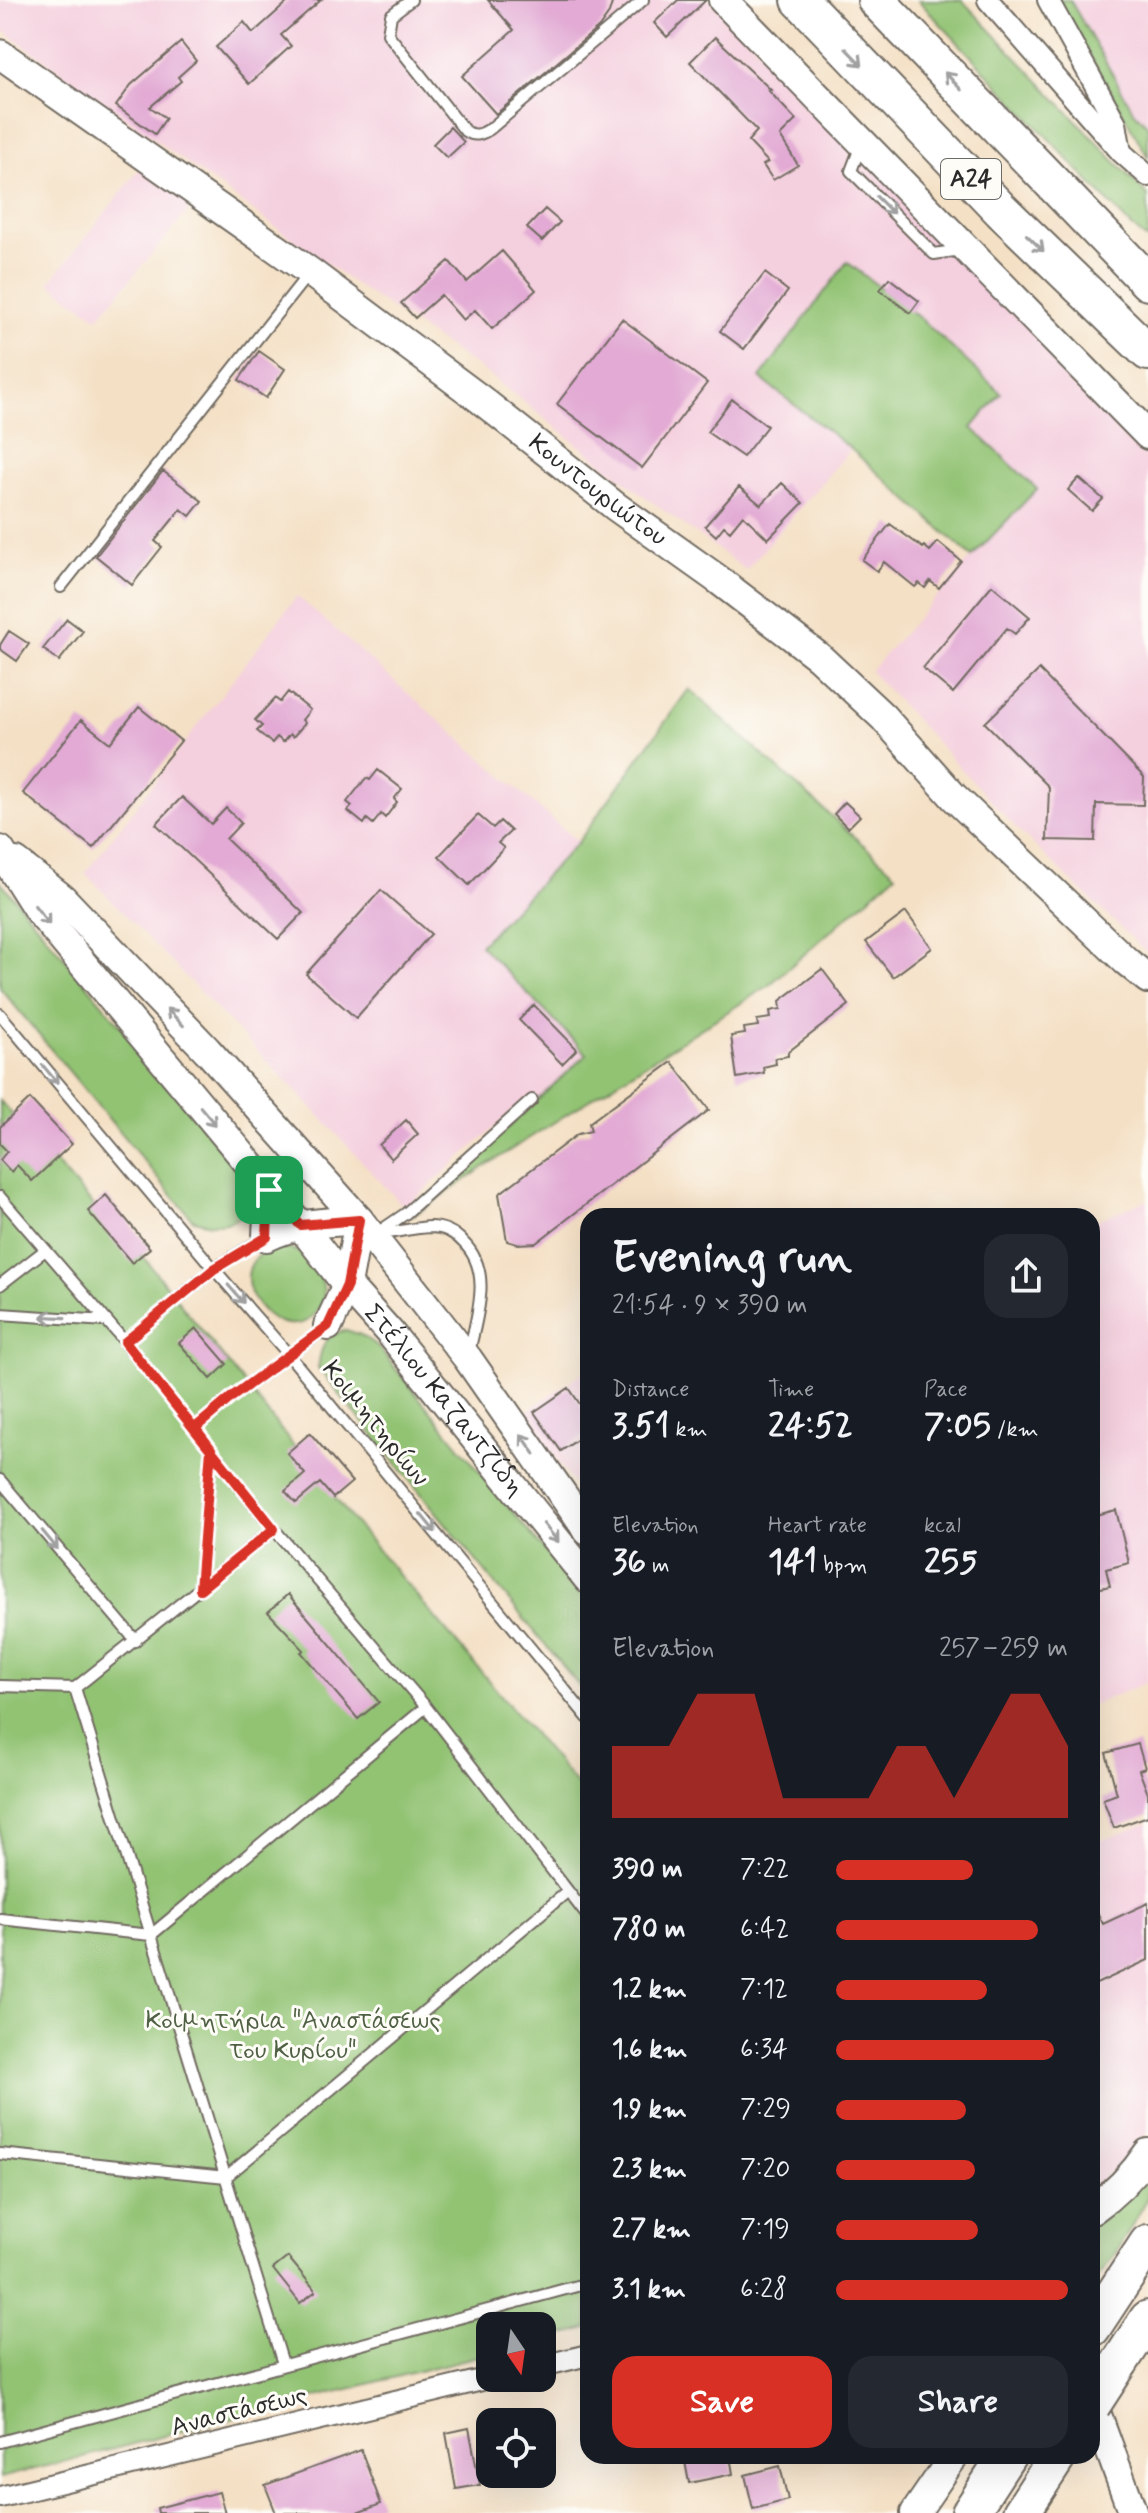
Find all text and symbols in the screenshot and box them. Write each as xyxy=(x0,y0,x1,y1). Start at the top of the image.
one-way arrow xyxy=(844,46,863,66)
one-way arrow xyxy=(944,72,963,91)
road number: Α24 xyxy=(941,159,1001,199)
one-way arrow xyxy=(875,195,894,214)
one-way arrow xyxy=(1025,233,1044,252)
street label: Κουντουριώτου xyxy=(521,427,673,554)
one-way arrow xyxy=(34,904,51,925)
one-way arrow xyxy=(166,1008,185,1027)
one-way arrow xyxy=(41,1063,59,1084)
one-way arrow xyxy=(199,1105,217,1126)
pin xyxy=(235,1156,303,1224)
icon: arrive xyxy=(247,1168,291,1212)
text: Evening run xyxy=(612,1230,852,1288)
button: share xyxy=(984,1234,1068,1318)
one-way arrow xyxy=(226,1284,244,1304)
text: 21:54 · 9 × 390 m xyxy=(612,1289,808,1323)
street label: Στέλιου Καζαντζίδη xyxy=(356,1297,532,1504)
one-way arrow xyxy=(40,1310,67,1325)
street label: Κοιμητηρίων xyxy=(314,1354,436,1494)
text: Distance xyxy=(612,1376,689,1404)
text: Time xyxy=(768,1376,814,1404)
text: Pace xyxy=(924,1376,968,1404)
text: 3.51 xyxy=(612,1404,669,1449)
text: 24:52 xyxy=(768,1404,853,1449)
text: 7:05 xyxy=(924,1404,991,1449)
text: km xyxy=(669,1416,708,1444)
text: /km xyxy=(991,1416,1039,1444)
one-way arrow xyxy=(520,1434,537,1455)
one-way arrow xyxy=(419,1512,437,1533)
text: Elevation xyxy=(612,1512,699,1540)
text: Heart rate xyxy=(768,1512,867,1540)
text: kcal xyxy=(924,1512,961,1540)
one-way arrow xyxy=(542,1522,560,1542)
one-way arrow xyxy=(41,1529,59,1550)
text: 36 xyxy=(612,1540,646,1585)
text: 141 xyxy=(768,1540,817,1585)
text: 255 xyxy=(924,1540,978,1585)
text: m xyxy=(646,1552,670,1580)
text: bpm xyxy=(817,1552,867,1580)
text: Elevation xyxy=(612,1632,714,1666)
text: 257–259 m xyxy=(939,1632,1068,1666)
text: 390 m xyxy=(612,1853,683,1887)
text: 7:22 xyxy=(740,1853,789,1887)
text: 780 m xyxy=(612,1913,685,1947)
text: 6:42 xyxy=(740,1913,789,1947)
text: 1.2 km xyxy=(612,1973,687,2007)
text: 7:12 xyxy=(740,1973,788,2007)
park label: Κοιμητήρια "Αναστάσεως του Κυρίου" xyxy=(145,2004,441,2068)
text: 1.6 km xyxy=(612,2033,687,2067)
text: 6:34 xyxy=(740,2033,788,2067)
text: 1.9 km xyxy=(612,2093,687,2127)
text: 7:29 xyxy=(740,2093,791,2127)
text: 2.3 km xyxy=(612,2153,687,2187)
text: 7:20 xyxy=(740,2153,790,2187)
text: 2.7 km xyxy=(612,2213,691,2247)
text: 7:19 xyxy=(740,2213,790,2247)
text: 3.1 km xyxy=(612,2273,686,2307)
text: 6:28 xyxy=(740,2273,787,2307)
north arrow xyxy=(476,2312,556,2392)
map controls xyxy=(476,2312,556,2488)
button: Save xyxy=(612,2356,832,2448)
button: Share xyxy=(848,2356,1068,2448)
street label: Αναστάσεως xyxy=(167,2379,311,2445)
button: locate xyxy=(476,2408,556,2488)

